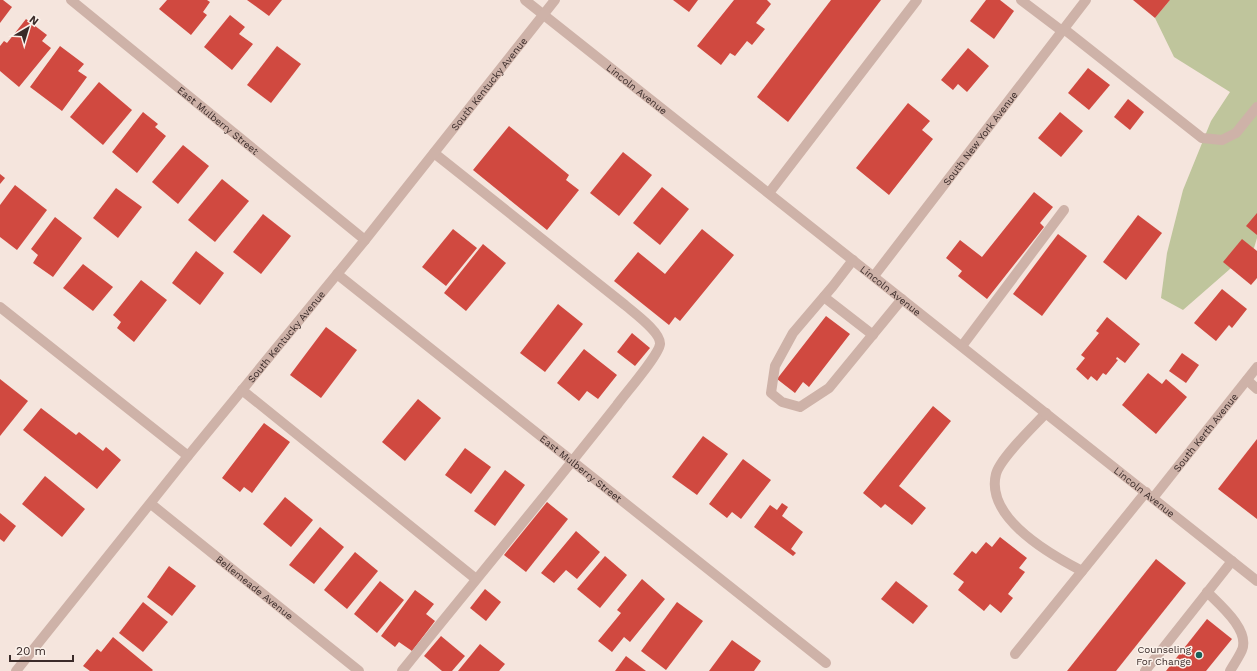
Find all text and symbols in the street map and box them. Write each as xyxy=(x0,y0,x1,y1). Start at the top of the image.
north arrow xyxy=(8,8,48,48)
text: N xyxy=(27,13,41,28)
street label: South Kentucky Avenue xyxy=(449,35,529,133)
street label: Lincoln Avenue xyxy=(604,62,669,117)
street label: East Mulberry Street xyxy=(175,84,261,157)
street label: South New York Avenue xyxy=(941,89,1020,187)
street label: Lincoln Avenue xyxy=(858,263,923,318)
street label: South Kentucky Avenue xyxy=(246,288,327,385)
street label: South Kerth Avenue xyxy=(1171,391,1240,474)
street label: East Mulberry Street xyxy=(538,433,625,505)
street label: Lincoln Avenue xyxy=(1112,465,1177,520)
street label: Bellemeade Avenue xyxy=(214,553,295,622)
scale bar xyxy=(10,637,73,663)
text: 20 m xyxy=(16,644,46,658)
place label: Counseling For Change xyxy=(1136,644,1192,667)
marker: Counseling For Change xyxy=(1194,650,1204,660)

